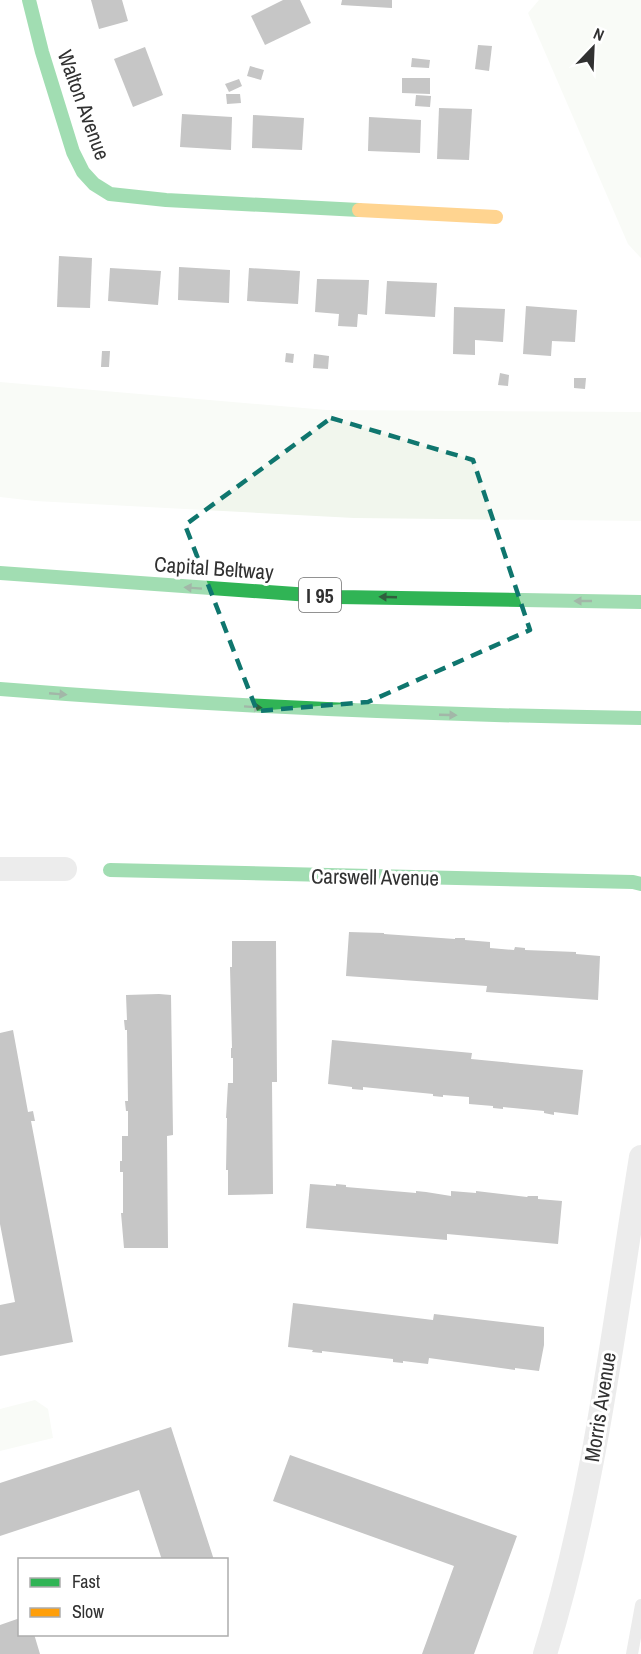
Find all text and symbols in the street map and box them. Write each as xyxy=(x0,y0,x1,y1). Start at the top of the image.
north arrow xyxy=(563,18,623,78)
text: N xyxy=(590,22,608,46)
street label: Walton Avenue xyxy=(51,46,117,164)
street label: Capital Beltway xyxy=(153,549,275,587)
road number: I 95 xyxy=(299,578,341,612)
one-way arrow xyxy=(183,583,202,593)
one-way arrow xyxy=(378,593,397,602)
one-way arrow xyxy=(573,596,592,606)
one-way arrow xyxy=(49,689,68,699)
one-way arrow xyxy=(243,703,262,712)
one-way arrow xyxy=(438,711,457,720)
street label: Carswell Avenue xyxy=(311,861,439,893)
street label: Morris Avenue xyxy=(577,1350,623,1464)
legend xyxy=(18,1558,228,1636)
text: Fast xyxy=(72,1569,100,1594)
text: Slow xyxy=(72,1599,104,1624)

